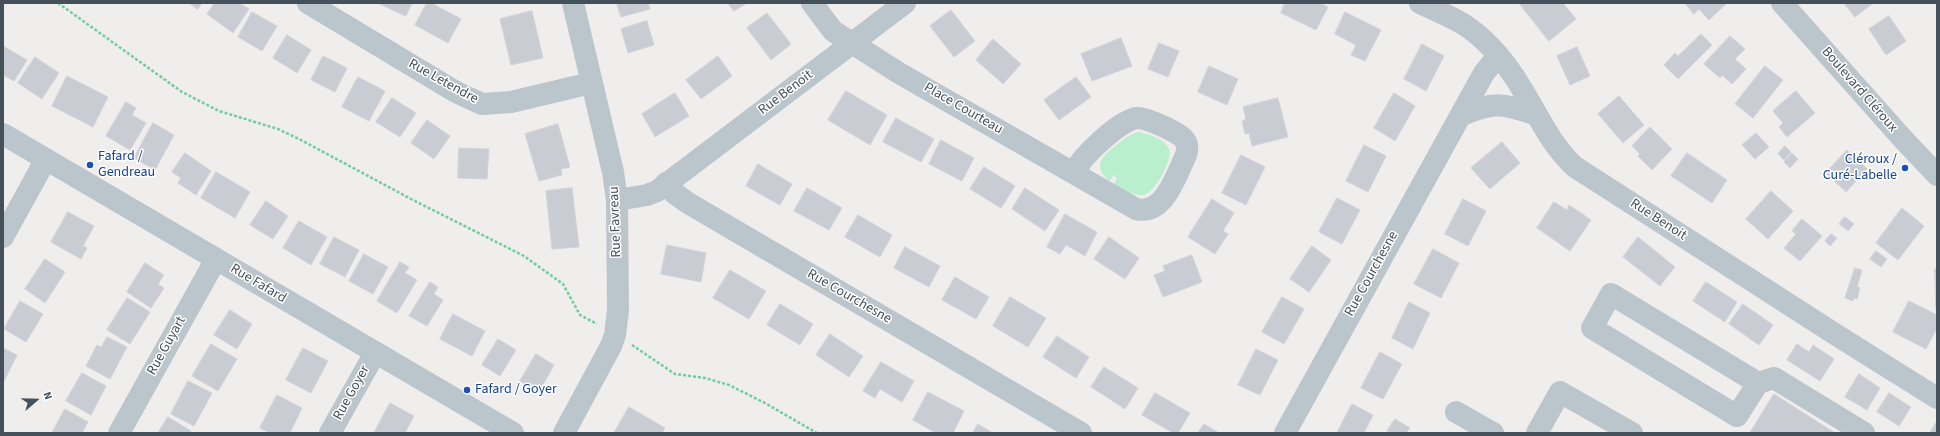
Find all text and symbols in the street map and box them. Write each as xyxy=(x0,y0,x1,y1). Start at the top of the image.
street label: Boulevard Cléroux xyxy=(1817,44,1901,136)
street label: Rue Letendre xyxy=(405,56,481,108)
street label: Rue Benoit xyxy=(755,67,817,119)
street label: Place Courteau xyxy=(921,80,1005,138)
place label: Fafard / Gendreau xyxy=(98,149,155,182)
place label: Cléroux / Curé-Labelle xyxy=(1823,152,1897,184)
marker: Fafard / Gendreau xyxy=(85,160,95,170)
marker: Cléroux / Curé-Labelle xyxy=(1900,163,1910,173)
street label: Rue Favreau xyxy=(606,186,626,258)
street label: Rue Benoit xyxy=(1627,196,1689,244)
street label: Rue Courchesne xyxy=(1342,229,1402,319)
street label: Rue Fafard xyxy=(227,261,289,307)
street label: Rue Courchesne xyxy=(804,266,894,328)
street label: Rue Guyart xyxy=(144,314,190,378)
street label: Rue Goyer xyxy=(330,363,374,423)
north arrow xyxy=(16,380,56,420)
place label: Fafard / Goyer xyxy=(475,382,557,398)
marker: Fafard / Goyer xyxy=(462,385,472,395)
text: N xyxy=(39,390,56,402)

